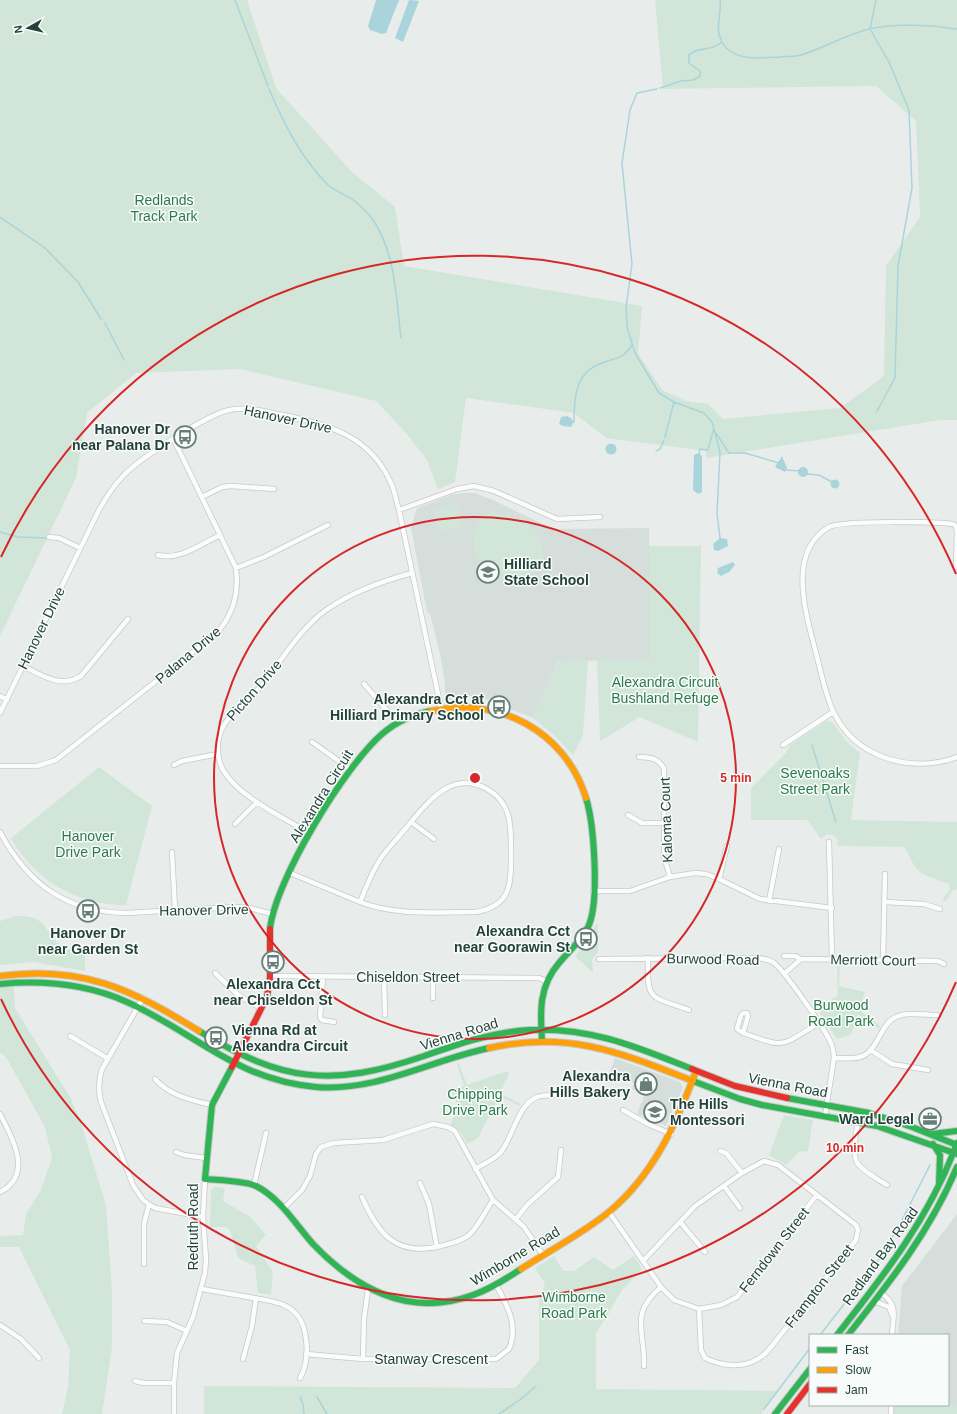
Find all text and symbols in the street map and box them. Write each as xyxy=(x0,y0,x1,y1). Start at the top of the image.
north arrow xyxy=(8,8,48,48)
text: N xyxy=(12,25,25,34)
park label: Redlands Track Park xyxy=(130,192,199,224)
street label: Hanover Drive xyxy=(243,402,334,436)
place label: Hanover Dr near Palana Dr xyxy=(72,421,171,453)
bus stop icon: Hanover Dr near Palana Dr xyxy=(172,424,198,450)
place label: Hilliard State School xyxy=(504,556,589,588)
school or university icon: Hilliard State School xyxy=(475,559,501,585)
street label: Hanover Drive xyxy=(14,584,68,672)
street label: Palana Drive xyxy=(152,623,224,687)
street label: Picton Drive xyxy=(223,656,285,724)
park label: Alexandra Circuit Bushland Refuge xyxy=(611,674,719,706)
place label: Alexandra Cct at Hilliard Primary School xyxy=(330,691,484,723)
bus stop icon: Alexandra Cct at Hilliard Primary School xyxy=(486,694,512,720)
street label: Alexandra Circuit xyxy=(286,746,356,845)
park label: Sevenoaks Street Park xyxy=(780,765,851,797)
centre of rings xyxy=(468,771,482,785)
text: 5 min xyxy=(720,771,752,785)
street label: Kaloma Court xyxy=(657,777,675,863)
park label: Hanover Drive Park xyxy=(55,828,122,860)
bus stop icon: Hanover Dr near Garden St xyxy=(75,898,101,924)
street label: Hanover Drive xyxy=(159,901,249,919)
place label: Alexandra Cct near Goorawin St xyxy=(454,923,570,955)
place label: Hanover Dr near Garden St xyxy=(38,925,139,957)
bus stop icon: Alexandra Cct near Goorawin St xyxy=(573,926,599,952)
bus stop icon: Alexandra Cct near Chiseldon St xyxy=(260,949,286,975)
street label: Burwood Road xyxy=(667,950,759,968)
street label: Merriott Court xyxy=(830,951,916,969)
street label: Chiseldon Street xyxy=(356,969,460,985)
place label: Alexandra Cct near Chiseldon St xyxy=(213,976,333,1008)
park label: Burwood Road Park xyxy=(808,997,875,1029)
street label: Vienna Road xyxy=(418,1015,500,1053)
place label: Vienna Rd at Alexandra Circuit xyxy=(232,1022,348,1054)
bus stop icon: Vienna Rd at Alexandra Circuit xyxy=(203,1025,229,1051)
place label: Alexandra Hills Bakery xyxy=(550,1068,630,1100)
street label: Vienna Road xyxy=(747,1069,829,1101)
shop icon: Alexandra Hills Bakery xyxy=(633,1071,659,1097)
park label: Chipping Drive Park xyxy=(442,1086,509,1118)
place label: The Hills Montessori xyxy=(670,1096,745,1128)
school or university icon: The Hills Montessori xyxy=(642,1099,668,1125)
office icon: Ward Legal xyxy=(917,1106,943,1132)
place label: Ward Legal xyxy=(839,1111,914,1127)
text: 10 min xyxy=(826,1141,864,1155)
street label: Redruth Road xyxy=(185,1183,201,1271)
street label: Ferndown Street xyxy=(736,1204,812,1296)
street label: Redland Bay Road xyxy=(839,1204,921,1308)
street label: Wimborne Road xyxy=(468,1223,562,1289)
street label: Frampton Street xyxy=(782,1241,857,1331)
park label: Wimborne Road Park xyxy=(541,1289,608,1321)
legend xyxy=(809,1334,949,1406)
text: Fast xyxy=(845,1343,869,1357)
street label: Stanway Crescent xyxy=(374,1351,488,1367)
text: Slow xyxy=(845,1363,871,1377)
text: Jam xyxy=(845,1383,868,1397)

